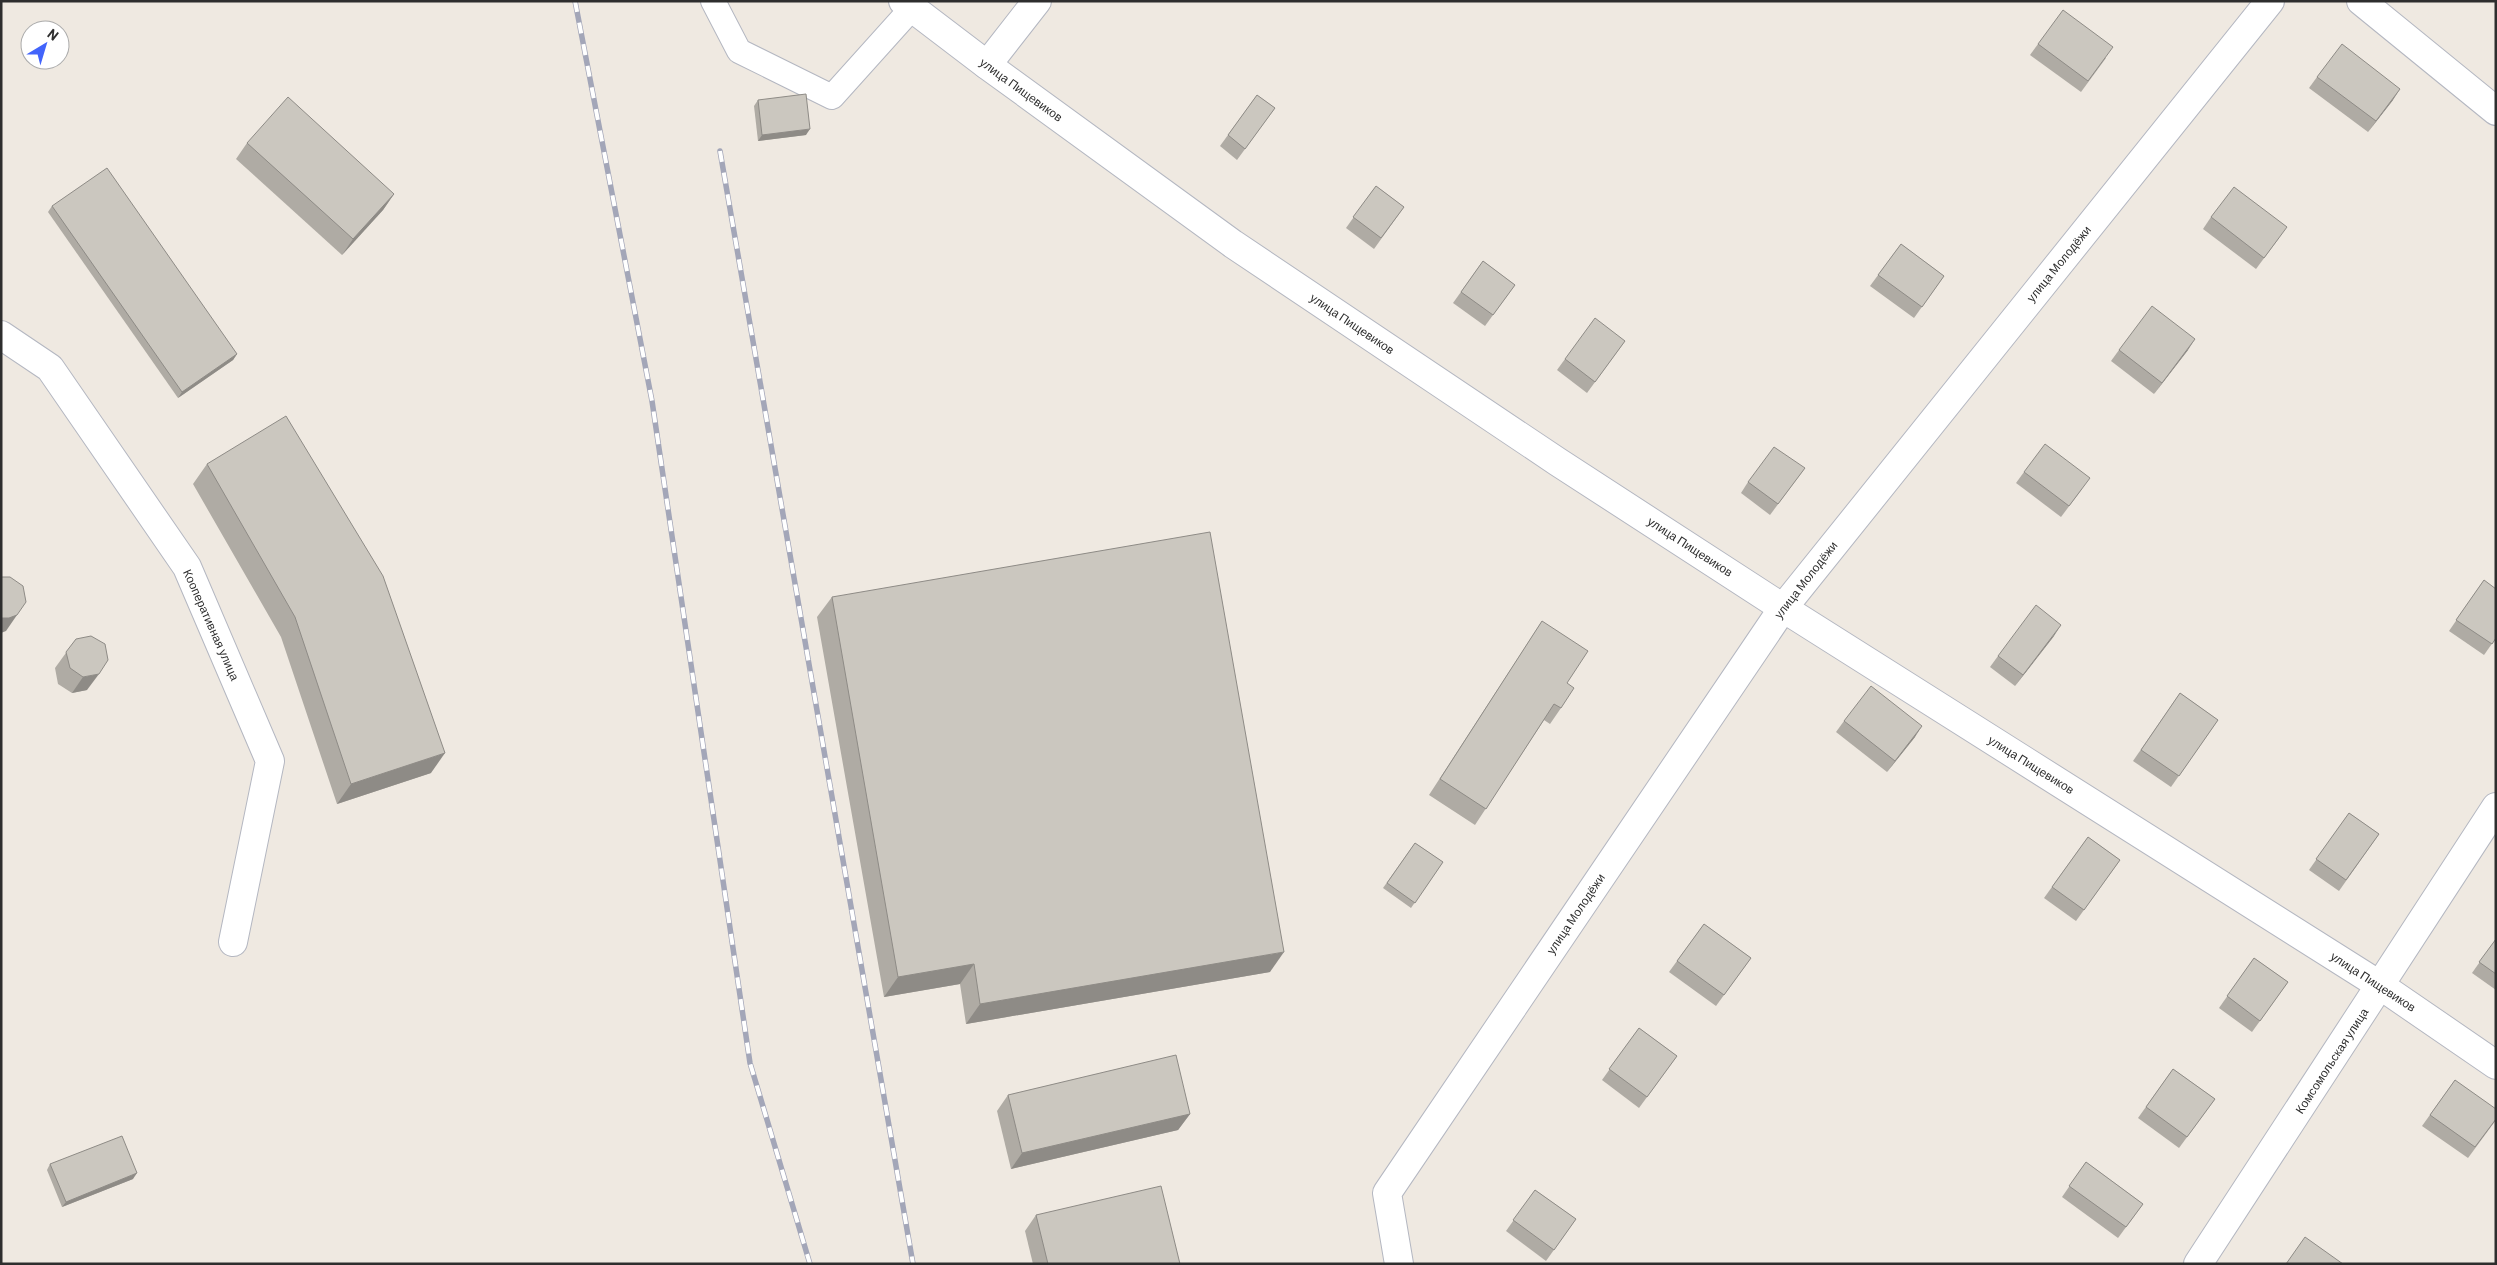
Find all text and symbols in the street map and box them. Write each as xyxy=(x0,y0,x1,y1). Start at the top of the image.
north arrow xyxy=(20,20,70,70)
text: N xyxy=(44,25,62,44)
street label: улица Пищевиков xyxy=(977,55,1066,125)
street label: улица Молодёжи xyxy=(2023,222,2094,305)
street label: улица Пищевиков xyxy=(1307,290,1397,357)
street label: улица Пищевиков xyxy=(1645,513,1736,580)
street label: улица Молодёжи xyxy=(1771,538,1840,621)
street label: Кооперативная улица xyxy=(180,567,243,683)
street label: улица Пищевиков xyxy=(1985,732,2077,797)
street label: улица Молодёжи xyxy=(1543,871,1608,957)
street label: улица Пищевиков xyxy=(2328,948,2419,1015)
street label: Комсомольская улица xyxy=(2292,1005,2371,1116)

